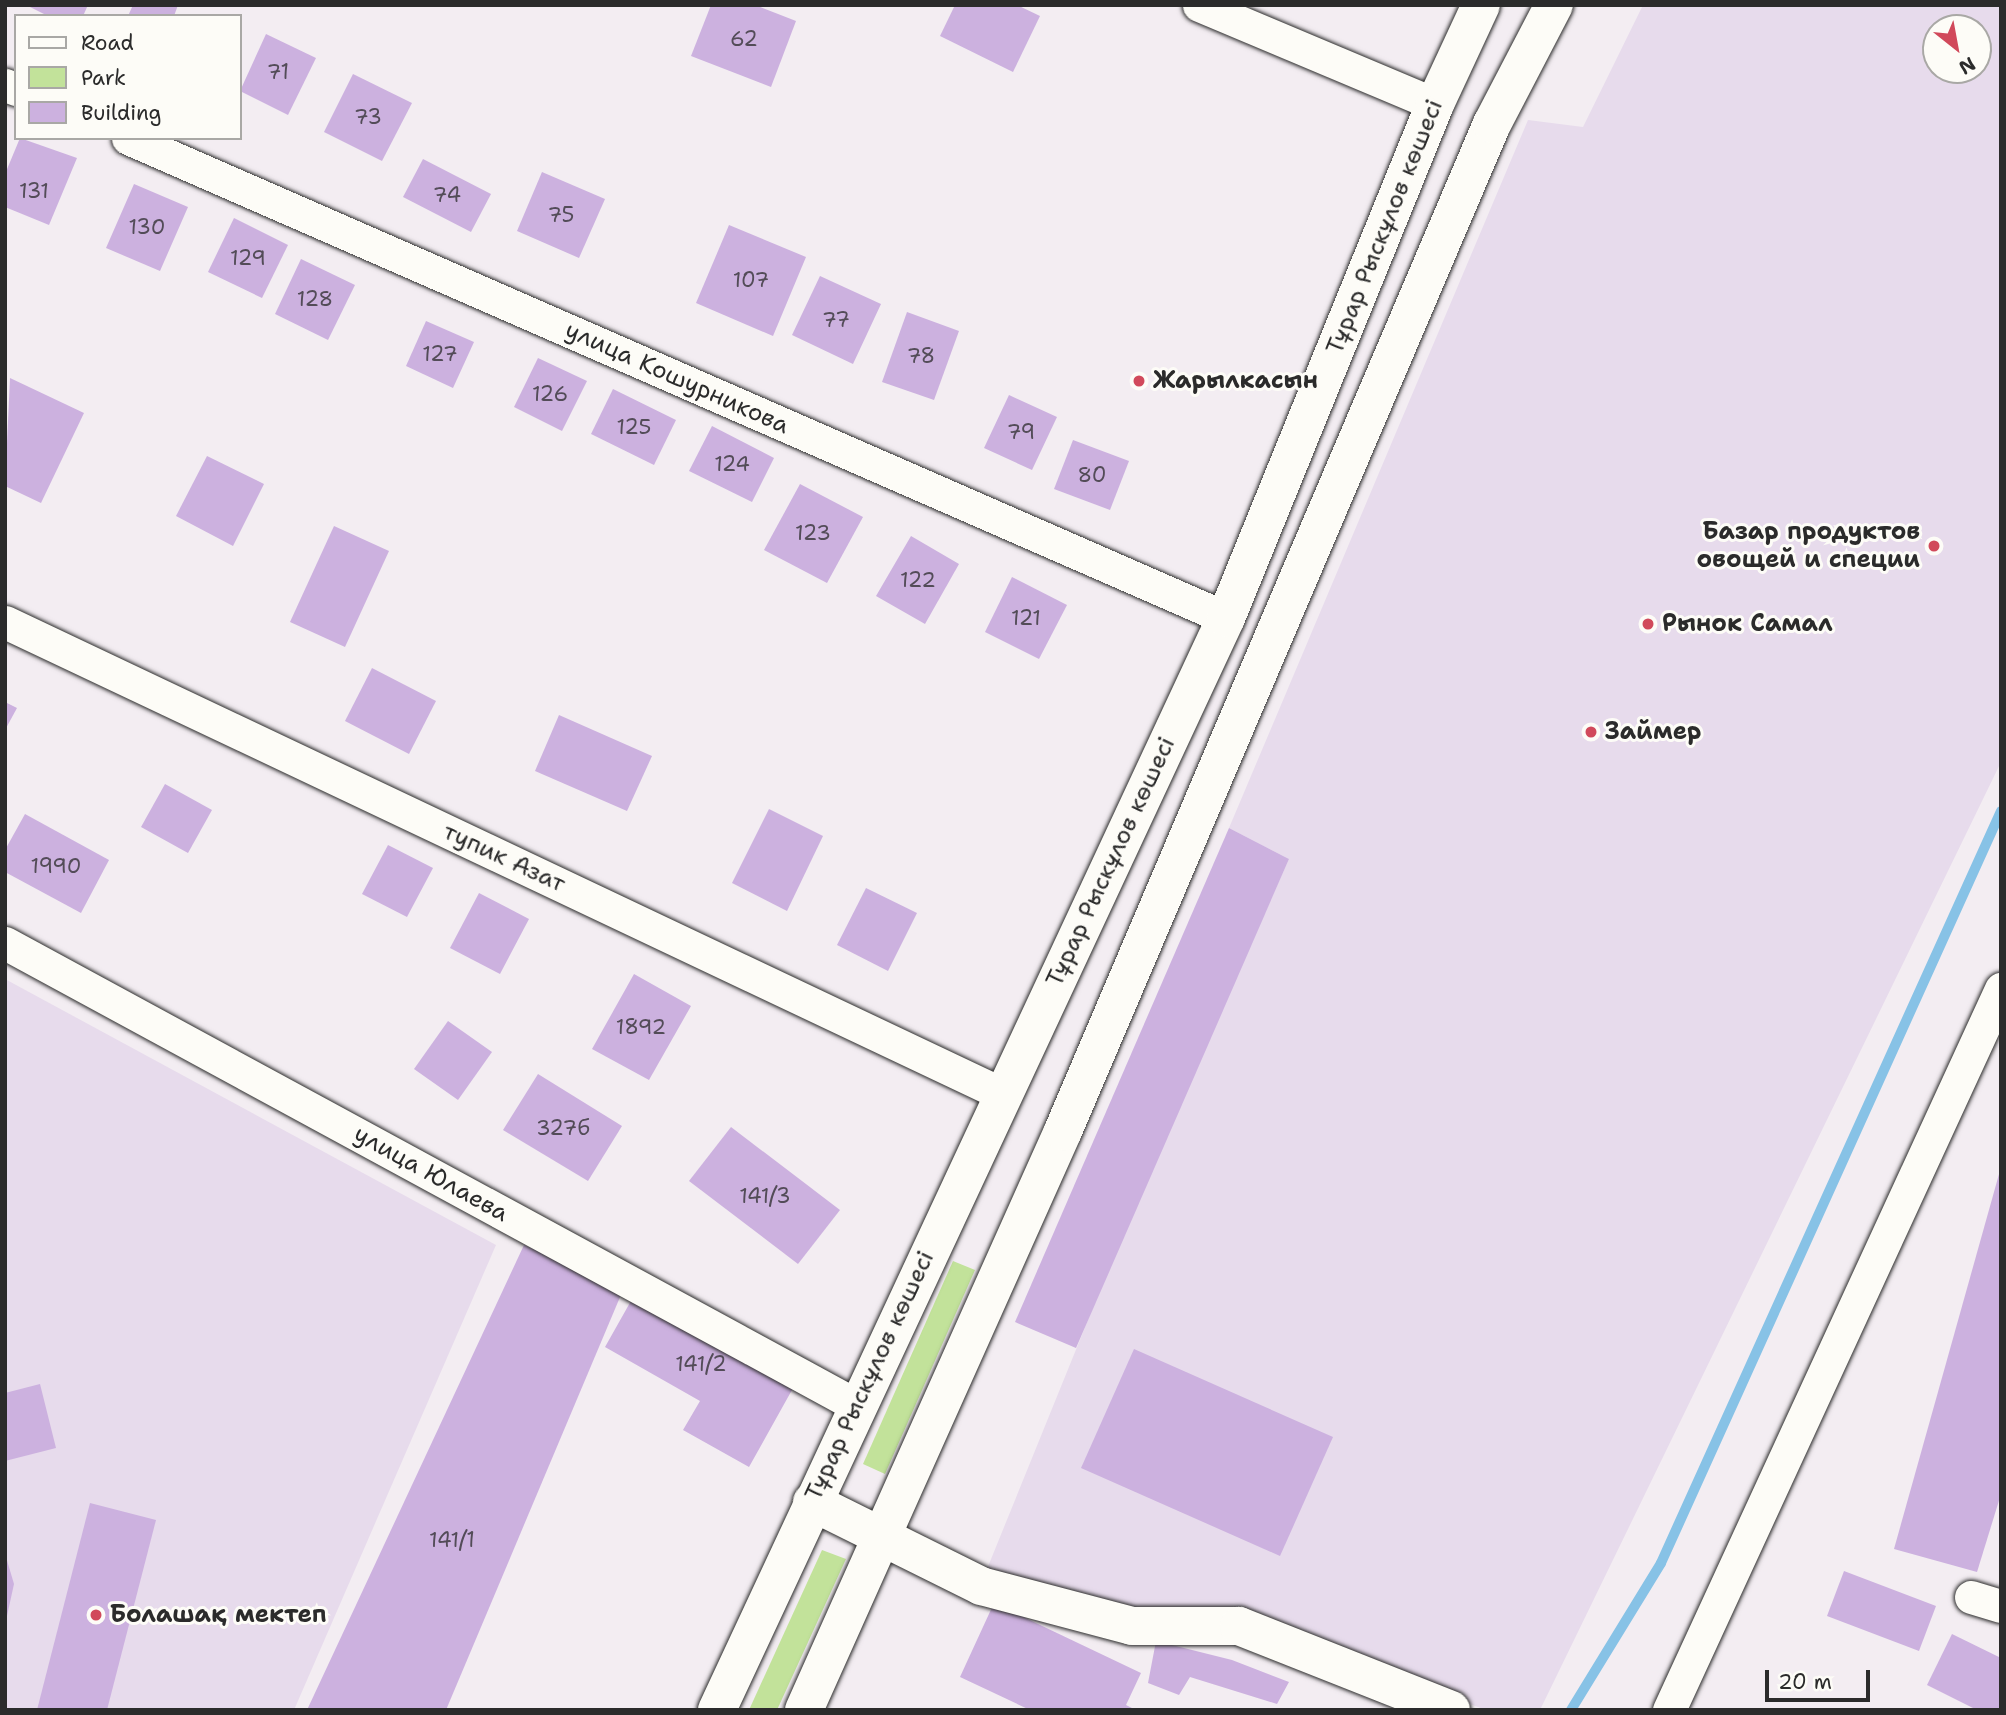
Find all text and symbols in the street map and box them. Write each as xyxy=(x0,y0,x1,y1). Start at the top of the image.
legend xyxy=(14,14,242,140)
north arrow xyxy=(1922,14,1992,84)
house number: 62 xyxy=(730,26,758,52)
text: Road xyxy=(81,29,134,57)
text: N xyxy=(1954,51,1980,80)
house number: 71 xyxy=(267,59,289,85)
text: Park xyxy=(81,64,126,92)
street label: Тұрар Рыскұлов көшесі xyxy=(1321,96,1449,358)
text: Building xyxy=(81,99,161,127)
house number: 73 xyxy=(354,104,382,130)
house number: 131 xyxy=(19,178,49,204)
house number: 74 xyxy=(433,182,461,208)
house number: 75 xyxy=(548,202,574,228)
house number: 130 xyxy=(129,214,165,240)
house number: 129 xyxy=(230,245,266,271)
house number: 107 xyxy=(733,267,769,293)
house number: 128 xyxy=(297,286,333,312)
house number: 77 xyxy=(822,307,850,333)
street label: улица Кошурникова xyxy=(561,316,793,440)
house number: 127 xyxy=(422,341,458,367)
house number: 78 xyxy=(907,343,935,369)
place label: Жарылкасын xyxy=(1153,367,1318,395)
marker: Жарылкасын xyxy=(1131,373,1147,389)
house number: 126 xyxy=(532,381,568,407)
house number: 125 xyxy=(617,414,651,440)
house number: 79 xyxy=(1007,419,1035,445)
house number: 124 xyxy=(714,451,750,477)
house number: 80 xyxy=(1078,462,1106,488)
place label: Базар продуктов овощей и специи xyxy=(1696,518,1920,574)
house number: 123 xyxy=(795,520,831,546)
marker: Базар продуктов овощей и специи xyxy=(1926,538,1942,554)
house number: 122 xyxy=(900,567,936,593)
house number: 121 xyxy=(1011,605,1041,631)
place label: Рынок Самал xyxy=(1662,610,1832,638)
marker: Рынок Самал xyxy=(1640,616,1656,632)
place label: Займер xyxy=(1605,718,1701,746)
marker: Займер xyxy=(1583,724,1599,740)
street label: Тұрар Рыскұлов көшесі xyxy=(1040,733,1182,991)
street label: тупик Азат xyxy=(438,817,570,899)
house number: 1990 xyxy=(31,853,81,879)
house number: 1892 xyxy=(616,1014,666,1040)
house number: 327б xyxy=(536,1115,590,1141)
street label: улица Юлаева xyxy=(349,1120,513,1228)
house number: 141/3 xyxy=(739,1183,791,1209)
street label: Тұрар Рыскұлов көшесі xyxy=(799,1247,941,1505)
house number: 141/2 xyxy=(675,1351,727,1377)
house number: 141/1 xyxy=(429,1527,475,1553)
place label: Болашақ мектеп xyxy=(110,1601,327,1629)
marker: Болашақ мектеп xyxy=(88,1607,104,1623)
scale bar xyxy=(1768,1656,1873,1700)
text: 20 m xyxy=(1778,1668,1832,1696)

